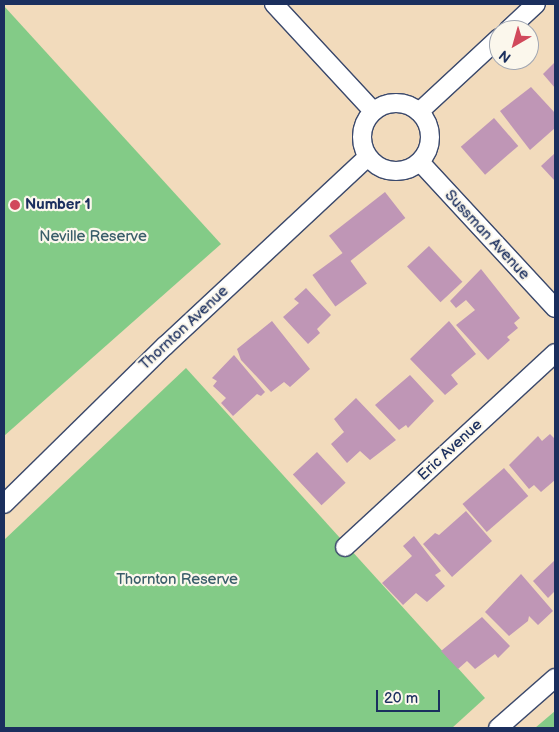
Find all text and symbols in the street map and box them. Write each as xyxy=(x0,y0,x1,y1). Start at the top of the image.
north arrow xyxy=(489,20,539,70)
text: N xyxy=(496,46,514,66)
street label: Sussman Avenue xyxy=(441,186,533,284)
place label: Number 1 xyxy=(25,196,91,214)
marker: Number 1 xyxy=(9,199,21,211)
park label: Neville Reserve xyxy=(39,228,147,246)
street label: Thornton Avenue xyxy=(136,282,232,374)
street label: Eric Avenue xyxy=(414,416,486,484)
park label: Thornton Reserve xyxy=(116,571,238,589)
scale bar xyxy=(379,680,443,712)
text: 20 m xyxy=(384,689,418,708)

